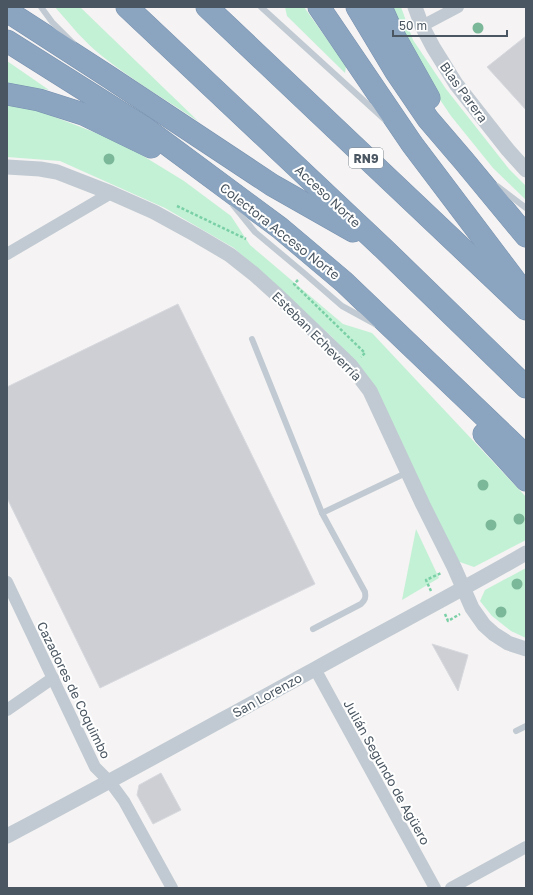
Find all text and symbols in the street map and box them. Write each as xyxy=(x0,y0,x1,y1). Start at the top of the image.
scale bar xyxy=(393,12,507,38)
text: 50 m xyxy=(399,18,427,33)
street label: Blas Parera xyxy=(437,59,491,125)
road number: RN9 xyxy=(349,148,383,168)
street label: Acceso Norte xyxy=(292,162,364,230)
street label: Colectora Acceso Norte xyxy=(217,179,343,283)
street label: Esteban Echeverría xyxy=(269,288,365,384)
street label: Cazadores de Coquimbo xyxy=(34,619,114,761)
street label: San Lorenzo xyxy=(229,669,305,721)
street label: Julián Segundo de Agüero xyxy=(340,697,434,848)

